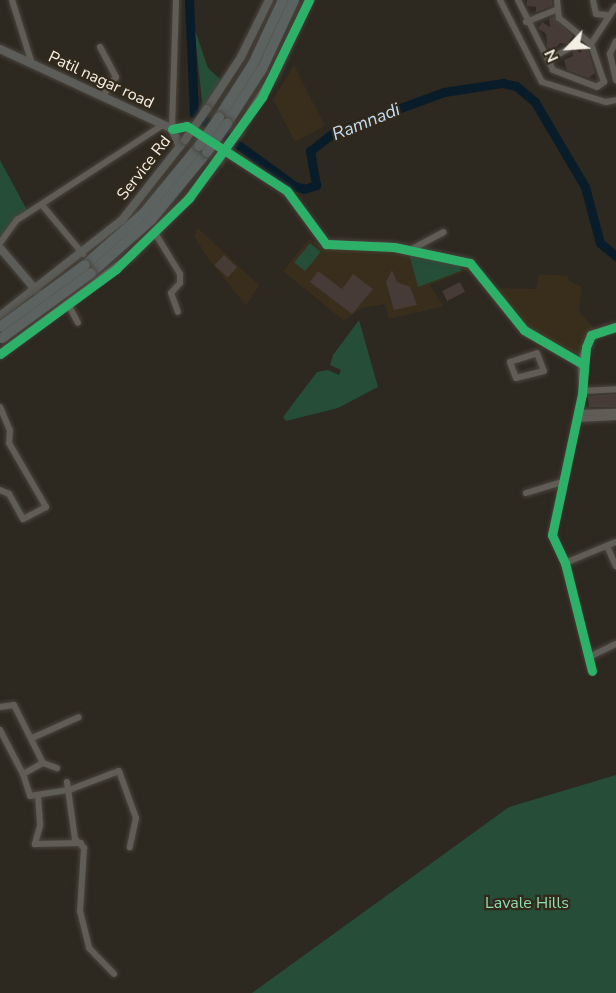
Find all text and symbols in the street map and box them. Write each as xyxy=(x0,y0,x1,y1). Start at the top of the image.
north arrow xyxy=(538,18,598,78)
text: N xyxy=(539,46,564,66)
street label: Patil nagar road xyxy=(45,47,157,113)
water label: Ramnadi xyxy=(329,99,403,145)
street label: Service Rd xyxy=(113,132,175,204)
park label: Lavale Hills xyxy=(485,893,569,913)

